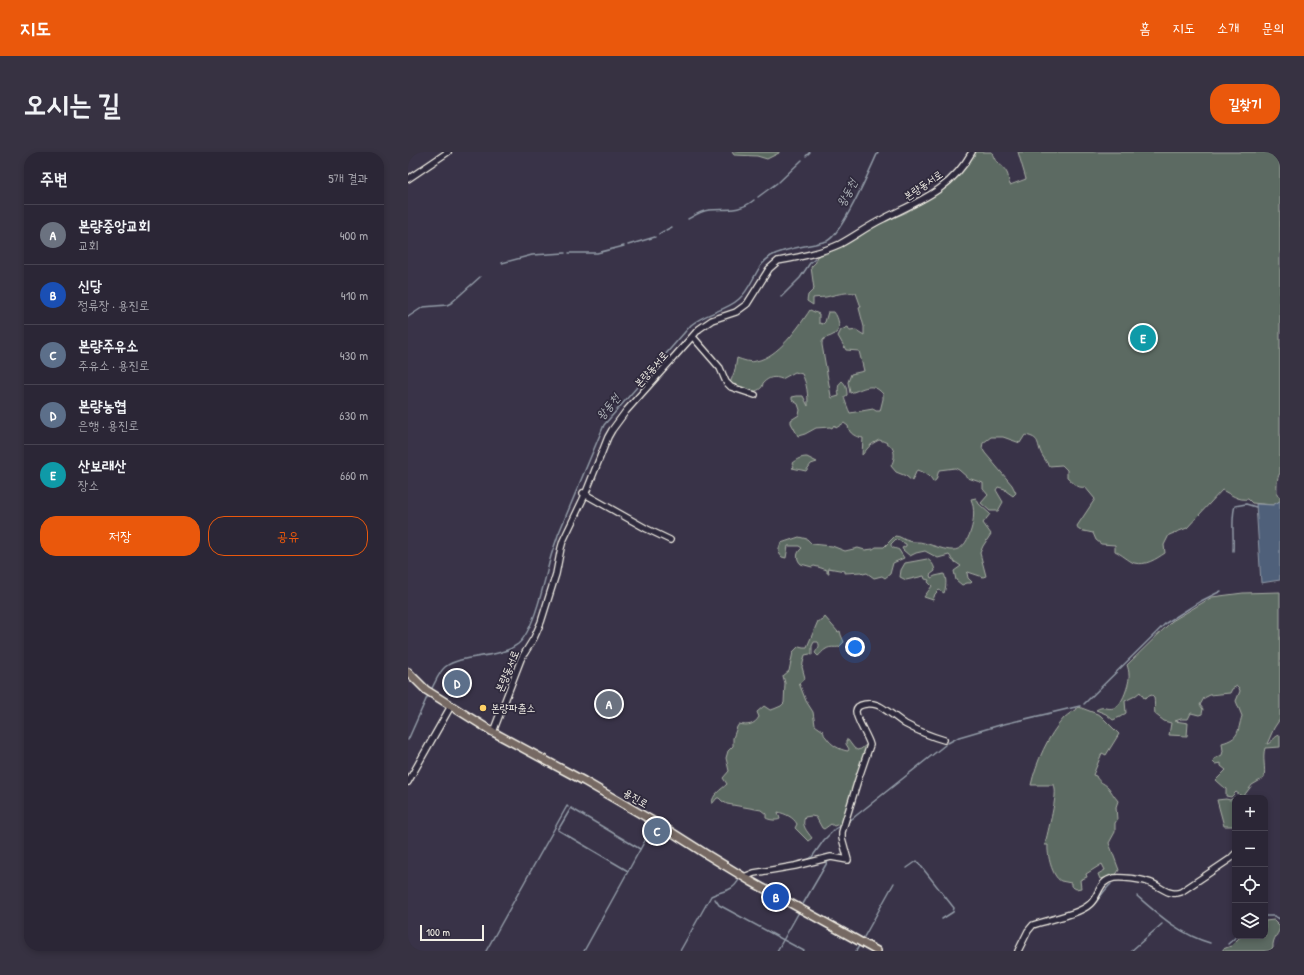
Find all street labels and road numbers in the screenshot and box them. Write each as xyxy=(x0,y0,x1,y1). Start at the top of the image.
street label: 본량동서로 xyxy=(901,167,945,203)
street label: 본량동서로 xyxy=(631,348,671,390)
street label: 본량동서로 xyxy=(492,648,522,694)
street label: 용진로 xyxy=(621,785,651,811)

